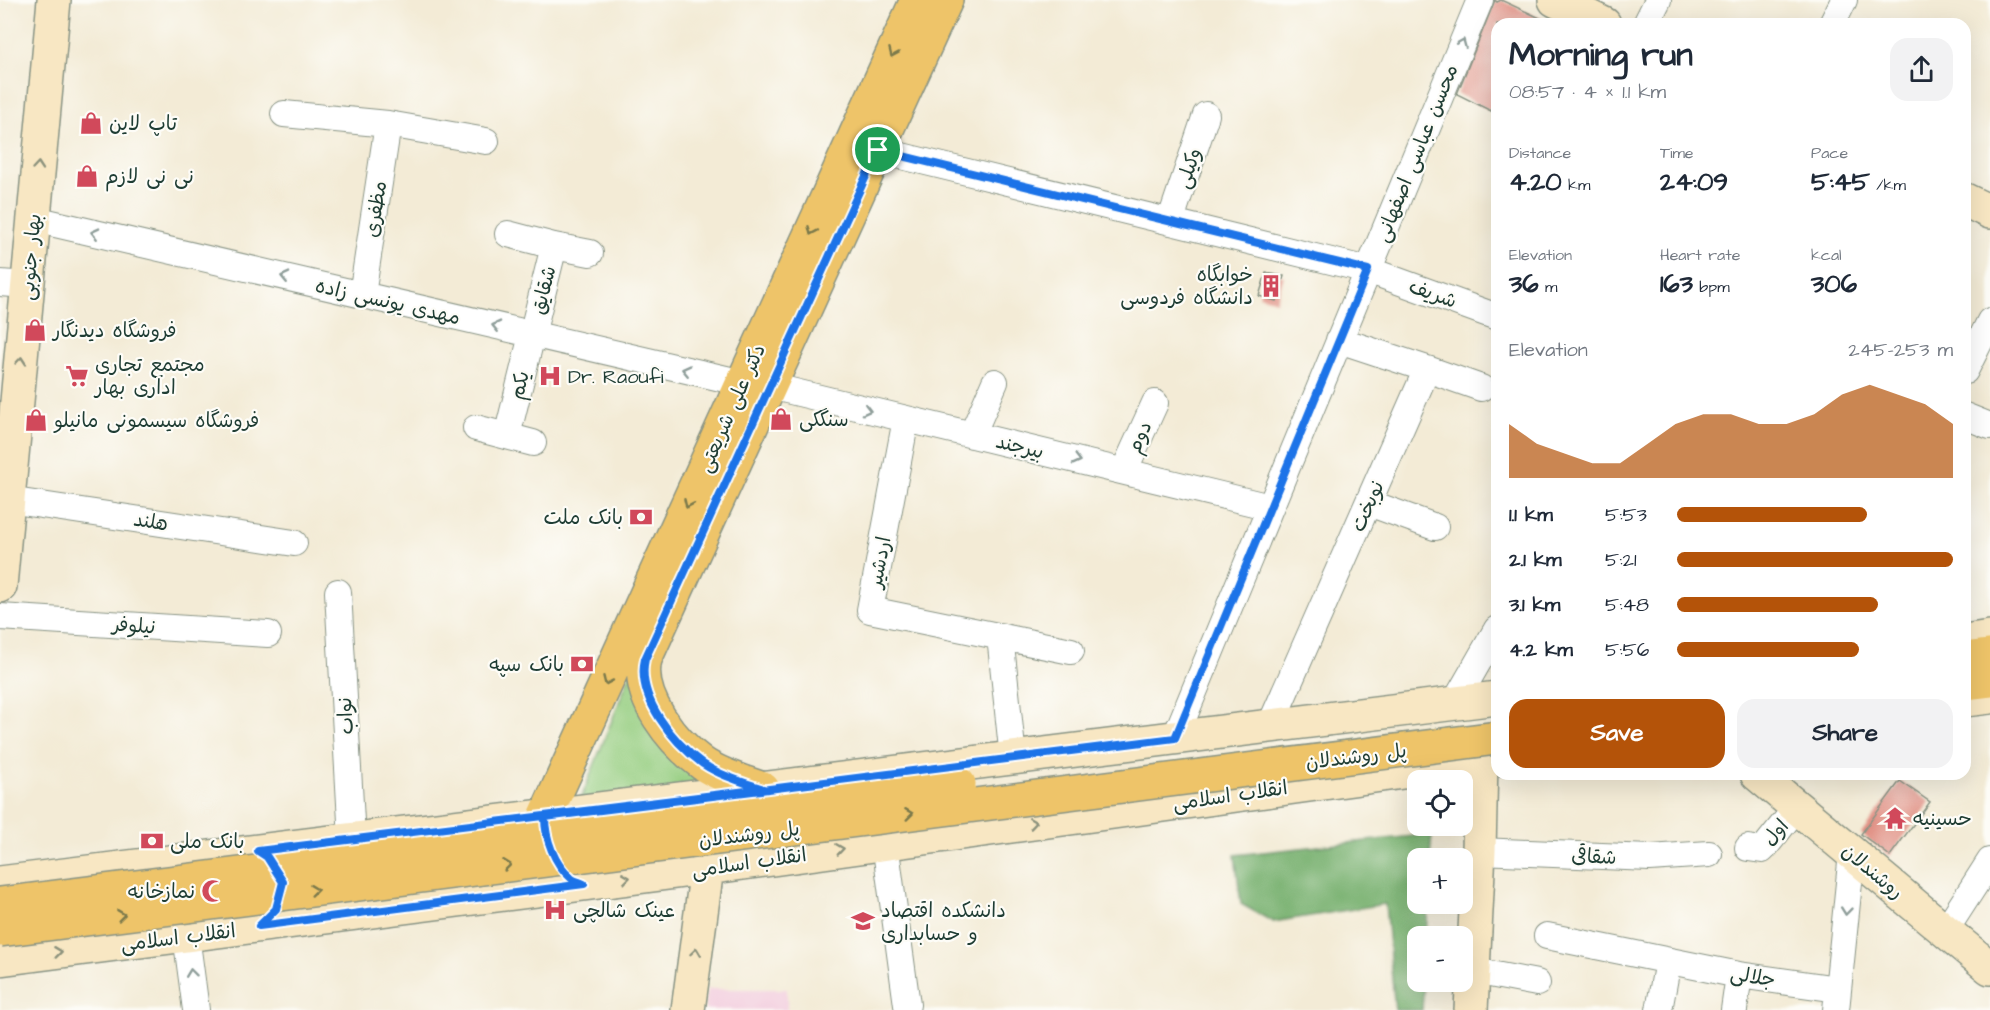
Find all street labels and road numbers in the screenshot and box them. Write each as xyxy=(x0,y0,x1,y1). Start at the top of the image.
street label: محسن عباسی اصفهانی xyxy=(1368,60,1465,246)
street label: وکیلی xyxy=(1169,144,1209,192)
street label: مظفری xyxy=(358,179,394,239)
street label: بهار جنوبی xyxy=(13,212,49,302)
street label: شقایق xyxy=(524,263,564,318)
street label: مهدی یونسی زاده xyxy=(313,272,463,332)
street label: شریف xyxy=(1405,272,1461,316)
street label: دکتر علی شریعتی xyxy=(691,340,773,477)
street label: یکم xyxy=(503,368,537,402)
street label: دوم xyxy=(1121,417,1160,458)
street label: بیرجند xyxy=(993,427,1047,466)
street label: نوبخت xyxy=(1344,476,1392,536)
street label: هلند xyxy=(132,505,170,539)
street label: اردشیر xyxy=(861,534,899,592)
street label: نیلوفر xyxy=(109,610,157,641)
street label: نواب xyxy=(331,697,361,735)
street label: پل روشندلان xyxy=(1304,737,1408,777)
street label: انقلاب اسلامی xyxy=(1171,774,1289,818)
street label: اول xyxy=(1756,813,1795,852)
street label: پل روشندلان xyxy=(697,815,801,855)
street label: روشندلان xyxy=(1835,837,1909,906)
street label: انقلاب اسلامی xyxy=(690,841,808,885)
street label: شقاقی xyxy=(1571,842,1617,872)
street label: انقلاب اسلامی xyxy=(119,917,237,959)
street label: جلالی xyxy=(1728,960,1778,994)

